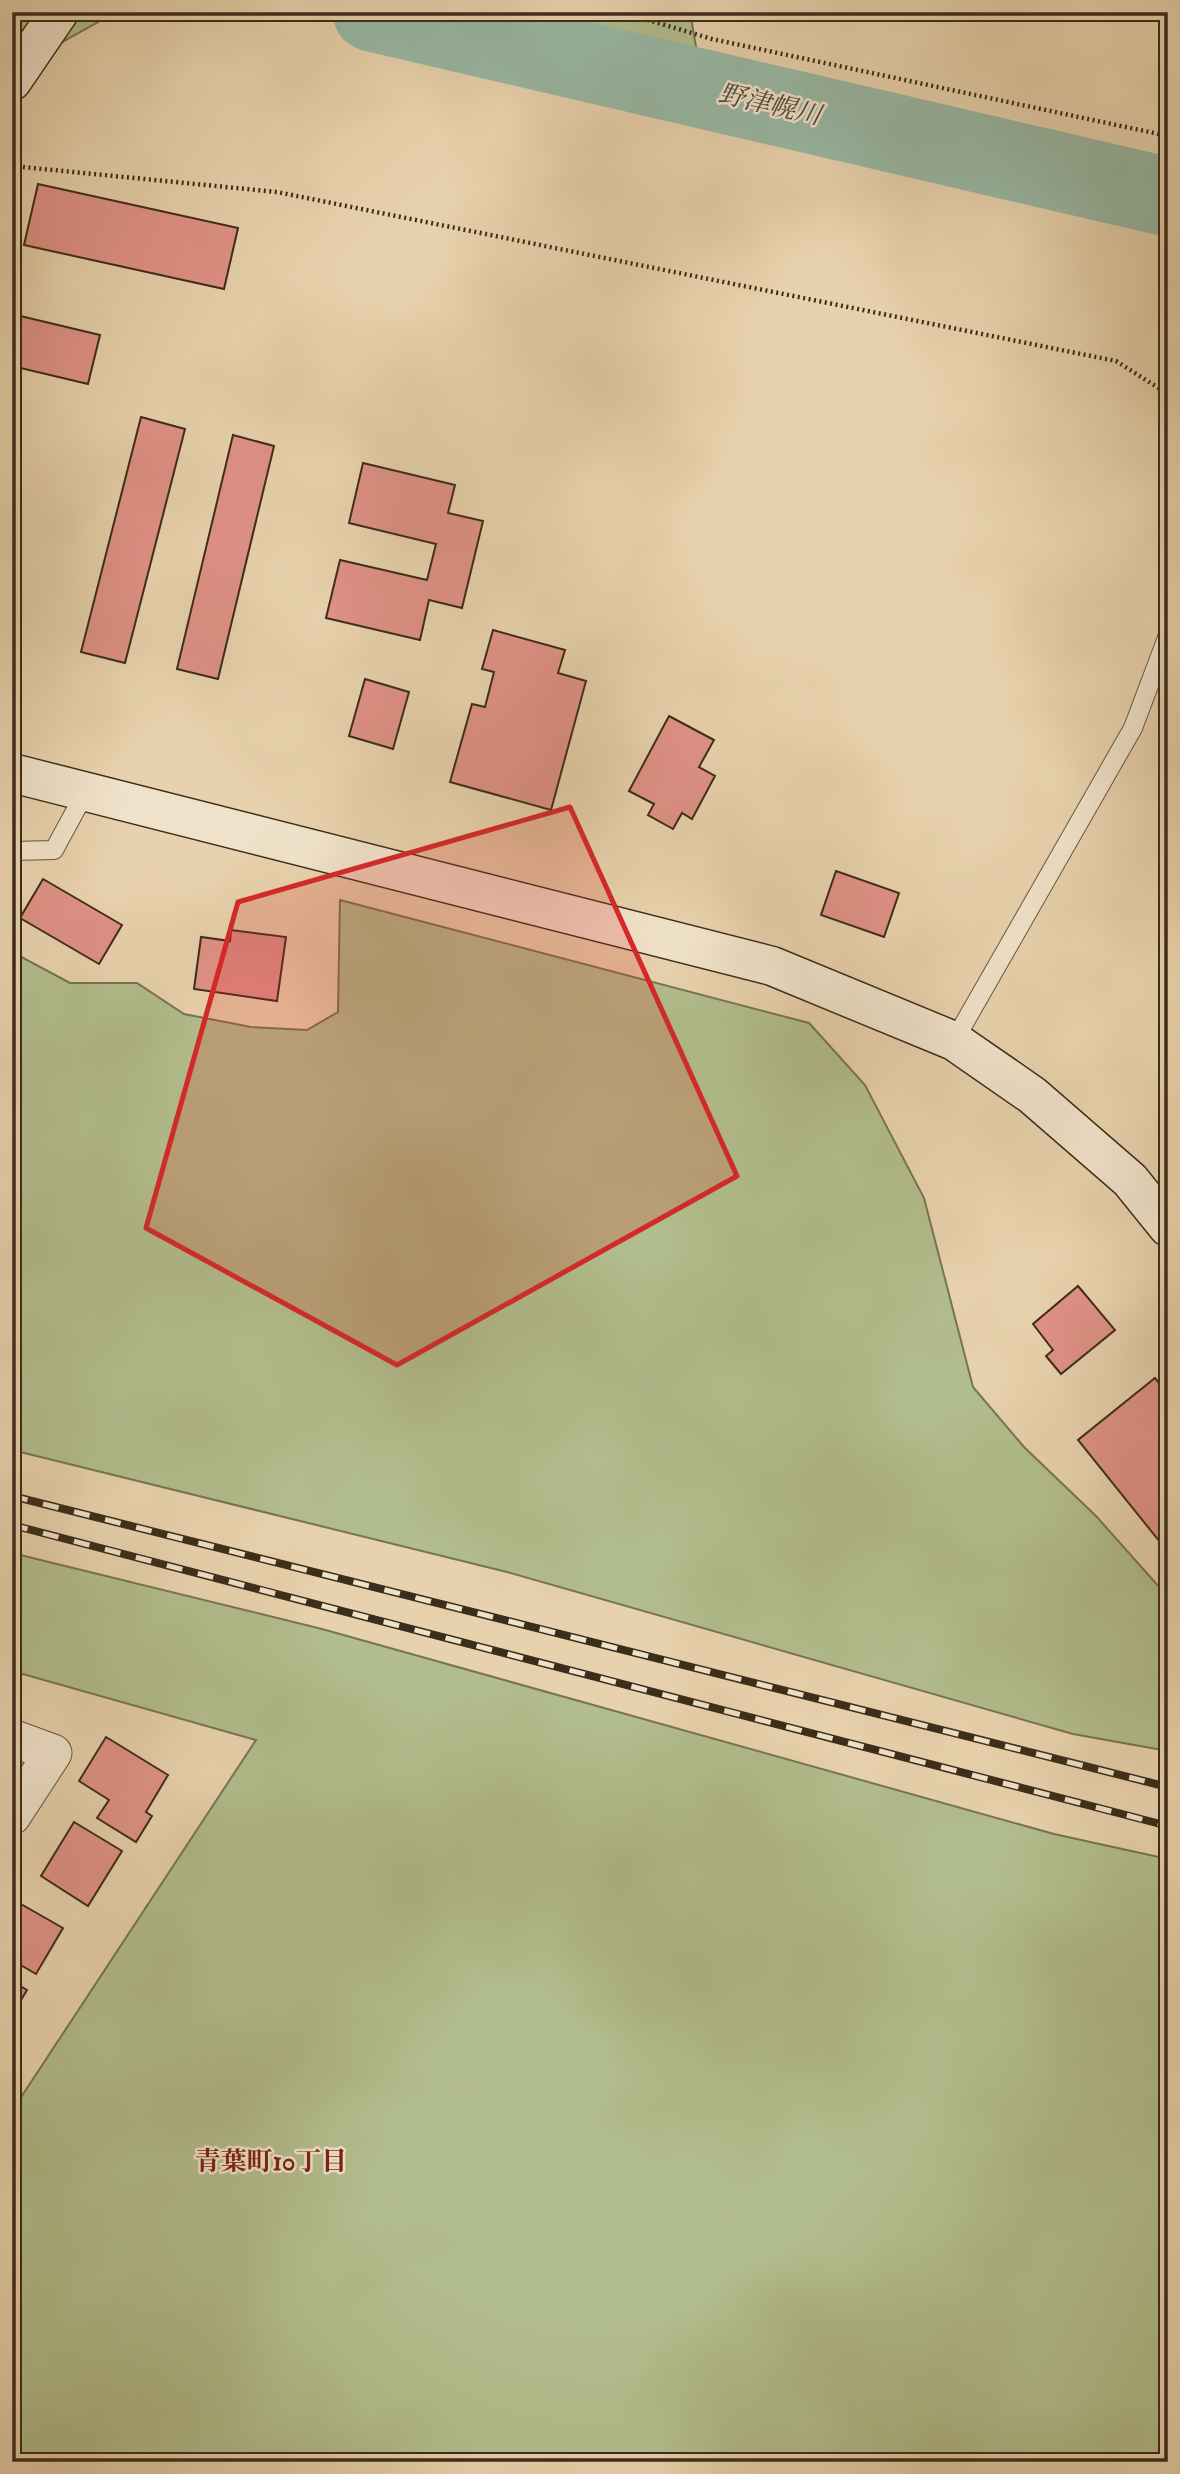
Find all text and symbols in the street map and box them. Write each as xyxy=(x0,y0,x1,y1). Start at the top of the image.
water label: 野津幌川 xyxy=(716,78,827,133)
district label: 青葉町10丁目 xyxy=(195,2146,347,2178)

